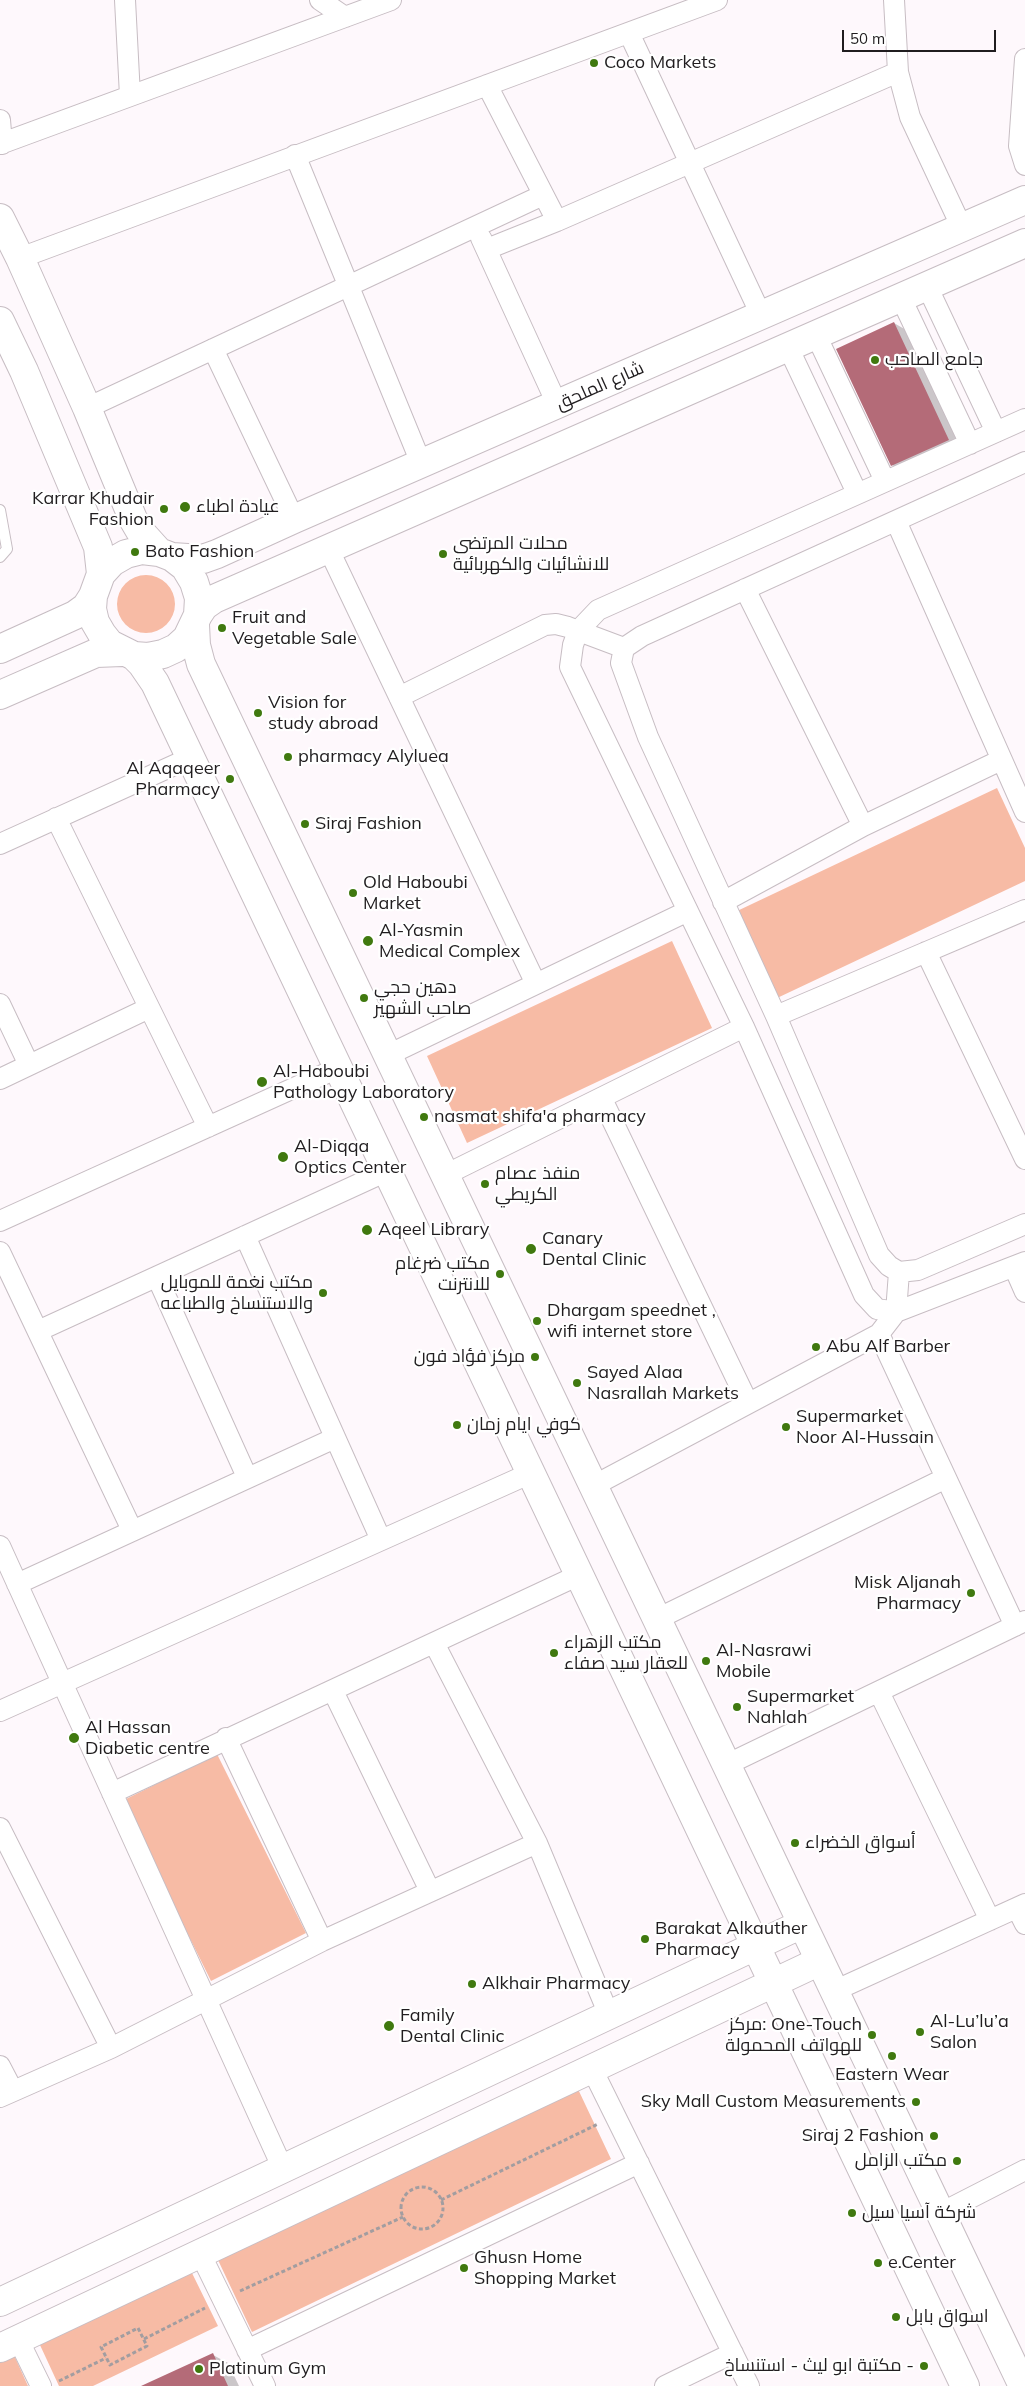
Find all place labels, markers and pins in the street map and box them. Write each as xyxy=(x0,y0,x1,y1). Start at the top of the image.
place label: Coco Markets xyxy=(604,52,716,74)
marker: Coco Markets xyxy=(588,57,600,69)
place label: جامع الصاحب xyxy=(885,349,983,371)
marker: جامع الصاحب xyxy=(869,354,881,366)
place label: Karrar Khudair Fashion xyxy=(32,488,154,530)
place label: عيادة اطباء xyxy=(196,496,280,518)
marker: عيادة اطباء xyxy=(178,500,192,514)
marker: Karrar Khudair Fashion xyxy=(158,503,170,515)
place label: محلات المرتضى للانشائيات والكهربائية xyxy=(453,533,609,576)
place label: Bato Fashion xyxy=(145,541,254,563)
marker: Bato Fashion xyxy=(129,546,141,558)
marker: محلات المرتضى للانشائيات والكهربائية xyxy=(437,548,449,560)
place label: Fruit and Vegetable Sale xyxy=(232,607,357,650)
marker: Fruit and Vegetable Sale xyxy=(216,622,228,634)
place label: Vision for study abroad xyxy=(268,692,378,734)
marker: Vision for study abroad xyxy=(252,707,264,719)
place label: pharmacy Alyluea xyxy=(298,746,449,768)
marker: pharmacy Alyluea xyxy=(282,751,294,763)
place label: Al Aqaqeer Pharmacy xyxy=(126,758,220,801)
marker: Al Aqaqeer Pharmacy xyxy=(224,773,236,785)
place label: Siraj Fashion xyxy=(315,813,422,835)
marker: Siraj Fashion xyxy=(299,818,311,830)
place label: Old Haboubi Market xyxy=(363,872,468,914)
marker: Old Haboubi Market xyxy=(347,887,359,899)
place label: Al-Yasmin Medical Complex xyxy=(379,920,520,962)
marker: Al-Yasmin Medical Complex xyxy=(361,934,375,948)
place label: دهين حجي صاحب الشهير xyxy=(374,977,471,1020)
marker: دهين حجي صاحب الشهير xyxy=(358,992,370,1004)
place label: Al-Haboubi Pathology Laboratory xyxy=(273,1061,454,1104)
marker: Al-Haboubi Pathology Laboratory xyxy=(255,1075,269,1089)
place label: nasmat shifa'a pharmacy xyxy=(434,1106,646,1128)
marker: nasmat shifa'a pharmacy xyxy=(418,1111,430,1123)
place label: Al-Diqqa Optics Center xyxy=(294,1136,406,1178)
marker: Al-Diqqa Optics Center xyxy=(276,1150,290,1164)
place label: منفذ عصام الكريطي xyxy=(495,1163,580,1206)
marker: منفذ عصام الكريطي xyxy=(479,1178,491,1190)
place label: Aqeel Library xyxy=(378,1219,489,1241)
marker: Aqeel Library xyxy=(360,1223,374,1237)
place label: Canary Dental Clinic xyxy=(542,1228,646,1270)
marker: Canary Dental Clinic xyxy=(524,1242,538,1256)
place label: مكتب ضرغام للانترنت xyxy=(395,1253,490,1296)
marker: مكتب ضرغام للانترنت xyxy=(494,1268,506,1280)
place label: مكتب نغمة للموبايل والاستنساخ والطباعه xyxy=(161,1272,313,1315)
marker: مكتب نغمة للموبايل والاستنساخ والطباعه xyxy=(317,1287,329,1299)
place label: Dhargam speednet , wifi internet store xyxy=(547,1300,716,1342)
marker: Dhargam speednet , wifi internet store xyxy=(531,1315,543,1327)
place label: Abu Alf Barber xyxy=(826,1336,950,1358)
marker: Abu Alf Barber xyxy=(810,1341,822,1353)
place label: مركز فؤاد فون xyxy=(414,1346,525,1368)
marker: مركز فؤاد فون xyxy=(529,1351,541,1363)
place label: Sayed Alaa Nasrallah Markets xyxy=(587,1362,739,1405)
marker: Sayed Alaa Nasrallah Markets xyxy=(571,1377,583,1389)
place label: Supermarket Noor Al-Hussain xyxy=(796,1406,934,1448)
place label: كوفي ايام زمان xyxy=(467,1414,581,1436)
marker: كوفي ايام زمان xyxy=(451,1419,463,1431)
marker: Supermarket Noor Al-Hussain xyxy=(780,1421,792,1433)
place label: Misk Aljanah Pharmacy xyxy=(854,1572,961,1615)
marker: Misk Aljanah Pharmacy xyxy=(965,1587,977,1599)
place label: مكتب الزهراء للعقار سيد صفاء xyxy=(564,1632,688,1675)
place label: Al-Nasrawi Mobile xyxy=(716,1640,811,1682)
marker: مكتب الزهراء للعقار سيد صفاء xyxy=(548,1647,560,1659)
marker: Al-Nasrawi Mobile xyxy=(700,1655,712,1667)
place label: Supermarket Nahlah xyxy=(747,1686,854,1728)
marker: Supermarket Nahlah xyxy=(731,1701,743,1713)
place label: Al Hassan Diabetic centre xyxy=(85,1717,210,1760)
marker: Al Hassan Diabetic centre xyxy=(67,1731,81,1745)
place label: أسواق الخضراء xyxy=(805,1832,916,1854)
marker: أسواق الخضراء xyxy=(789,1837,801,1849)
place label: Barakat Alkauther Pharmacy xyxy=(655,1918,807,1960)
marker: Barakat Alkauther Pharmacy xyxy=(639,1933,651,1945)
place label: Alkhair Pharmacy xyxy=(482,1973,630,1995)
marker: Alkhair Pharmacy xyxy=(466,1978,478,1990)
place label: Family Dental Clinic xyxy=(400,2005,504,2048)
place label: Al-Lu’lu’a Salon xyxy=(930,2011,1009,2054)
place label: مركز: One-Touch للهواتف المحمولة xyxy=(725,2014,862,2056)
marker: Family Dental Clinic xyxy=(382,2019,396,2033)
marker: Al-Lu’lu’a Salon xyxy=(914,2026,926,2038)
marker: مركز: One-Touch للهواتف المحمولة xyxy=(866,2029,878,2041)
marker: Eastern Wear xyxy=(886,2050,898,2062)
place label: Eastern Wear xyxy=(835,2064,949,2086)
place label: Sky Mall Custom Measurements xyxy=(641,2091,906,2113)
marker: Sky Mall Custom Measurements xyxy=(910,2096,922,2108)
place label: Siraj 2 Fashion xyxy=(802,2125,924,2147)
marker: Siraj 2 Fashion xyxy=(928,2130,940,2142)
place label: مكتب الزامل xyxy=(855,2150,947,2172)
marker: مكتب الزامل xyxy=(951,2155,963,2167)
place label: شركة آسيا سيل xyxy=(862,2202,976,2224)
marker: شركة آسيا سيل xyxy=(846,2207,858,2219)
place label: Ghusn Home Shopping Market xyxy=(474,2247,616,2290)
place label: e.Center xyxy=(888,2252,956,2274)
marker: e.Center xyxy=(872,2257,884,2269)
marker: Ghusn Home Shopping Market xyxy=(458,2262,470,2274)
place label: اسواق بابل xyxy=(906,2306,989,2328)
marker: اسواق بابل xyxy=(890,2311,902,2323)
place label: مكتبة ابو ليث - استنساخ - xyxy=(724,2355,914,2377)
place label: Platinum Gym xyxy=(209,2358,326,2380)
marker: مكتبة ابو ليث - استنساخ - xyxy=(918,2360,930,2372)
marker: Platinum Gym xyxy=(193,2363,205,2375)

